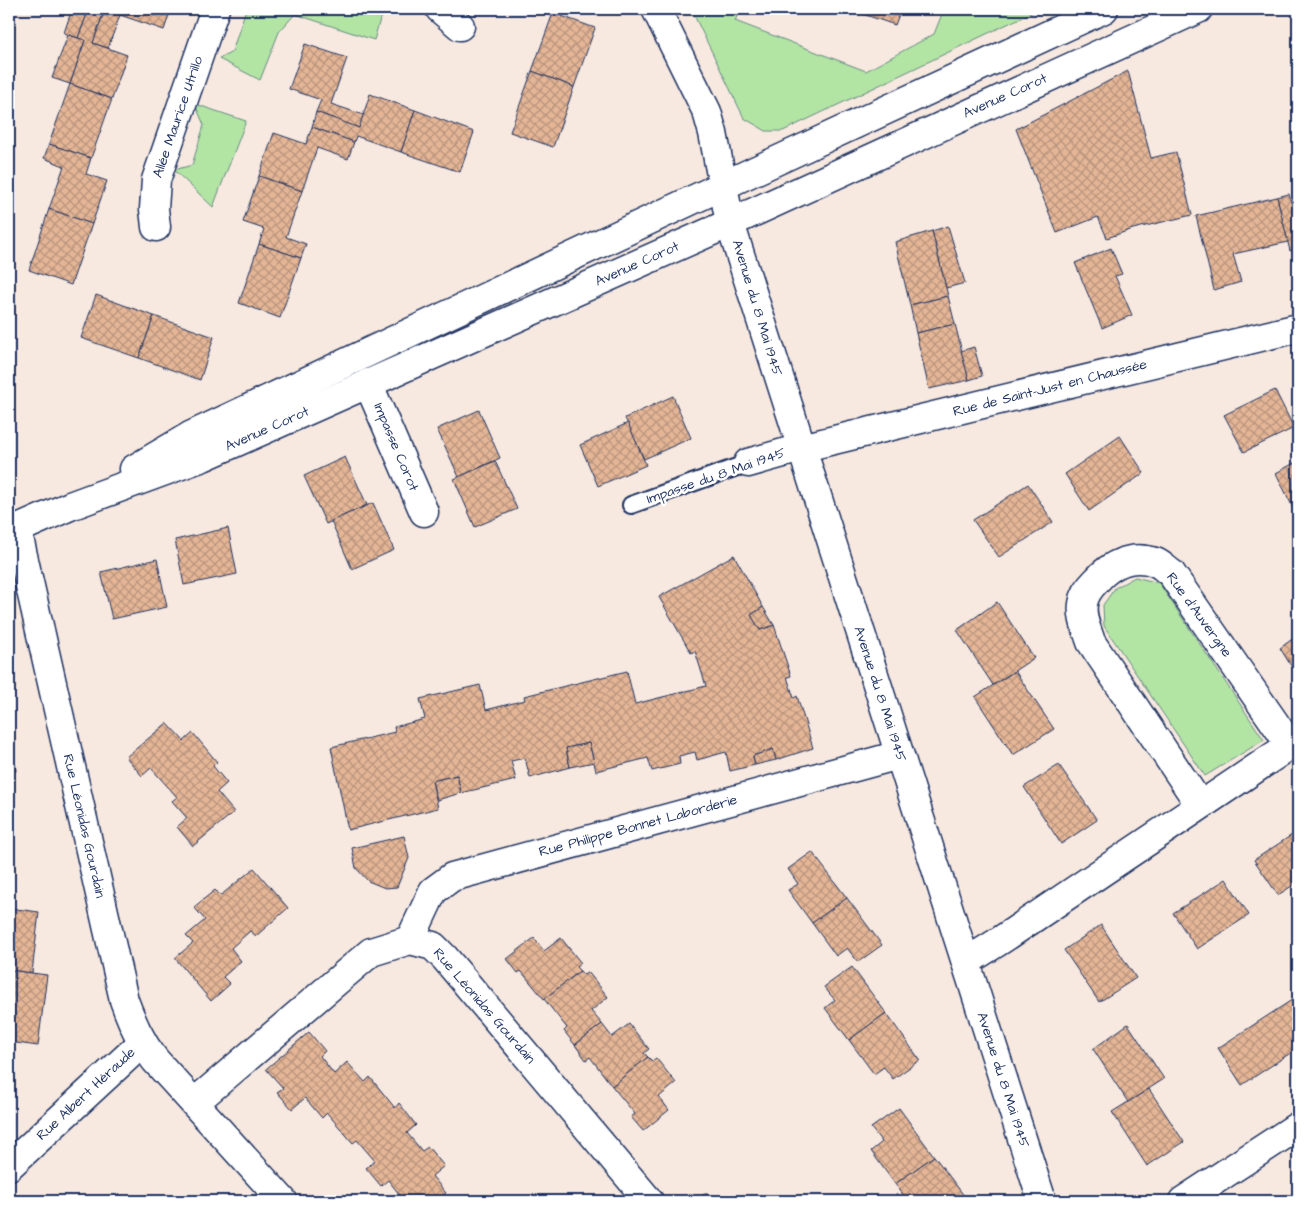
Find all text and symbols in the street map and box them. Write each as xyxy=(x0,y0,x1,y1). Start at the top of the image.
street label: Allée Maurice Utrillo xyxy=(148,53,208,181)
street label: Avenue Corot xyxy=(960,68,1051,123)
street label: Avenue Corot xyxy=(592,236,683,291)
street label: Avenue du 8 Mai 1945 xyxy=(727,238,787,379)
street label: Rue de Saint-Just en Chaussée xyxy=(951,354,1149,422)
street label: Impasse Corot xyxy=(368,400,424,495)
street label: Avenue Corot xyxy=(222,401,313,456)
street label: Impasse du 8 Mai 1945 xyxy=(644,443,788,509)
street label: Rue d'Auvergne xyxy=(1161,569,1237,662)
street label: Avenue du 8 Mai 1945 xyxy=(849,624,911,764)
street label: Rue Léonidas Gourdain xyxy=(58,752,110,900)
street label: Rue Philippe Bonnet Laborderie xyxy=(537,790,740,862)
street label: Rue Léonidas Gourdain xyxy=(428,944,540,1068)
street label: Avenue du 8 Mai 1945 xyxy=(972,1010,1034,1150)
street label: Rue Albert Héraude xyxy=(32,1043,140,1145)

